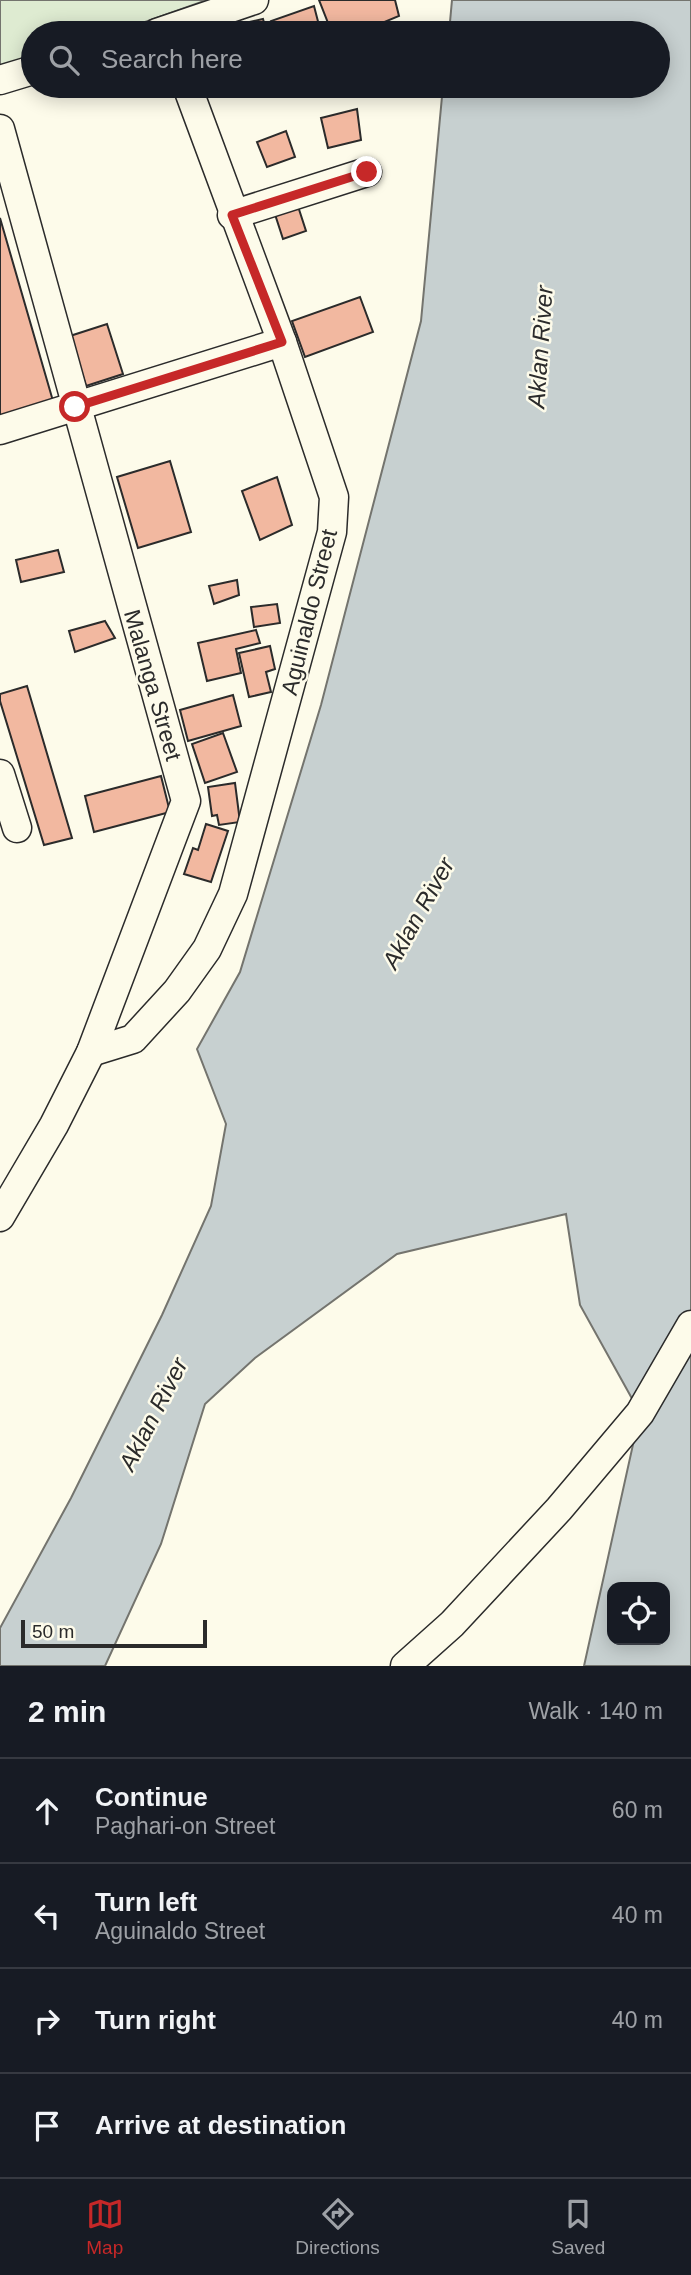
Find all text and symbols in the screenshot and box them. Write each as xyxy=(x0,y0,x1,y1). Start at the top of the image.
search box xyxy=(21,21,670,98)
icon: search xyxy=(45,41,83,79)
text: Search here xyxy=(101,44,243,74)
route end xyxy=(351,156,382,187)
water label: Aklan River xyxy=(522,284,558,411)
route start xyxy=(59,391,90,422)
street label: Aguinaldo Street xyxy=(276,526,342,698)
street label: Malanga Street xyxy=(119,606,187,764)
water label: Aklan River xyxy=(375,852,460,975)
water label: Aklan River xyxy=(112,1352,193,1477)
map controls xyxy=(607,1582,670,1645)
button: locate xyxy=(607,1582,670,1645)
scale bar xyxy=(21,1617,206,1649)
text: 50 m xyxy=(32,1621,74,1642)
text: 2 min xyxy=(28,1695,106,1728)
text: Walk · 140 m xyxy=(528,1698,663,1724)
text: Continue xyxy=(95,1782,208,1812)
icon: ahead xyxy=(28,1792,66,1830)
text: 60 m xyxy=(612,1797,663,1823)
text: Paghari-on Street xyxy=(95,1813,275,1839)
text: Turn left xyxy=(95,1887,197,1917)
icon: left xyxy=(28,1897,66,1935)
text: 40 m xyxy=(612,1902,663,1928)
text: Aguinaldo Street xyxy=(95,1918,265,1944)
icon: right xyxy=(28,2002,66,2040)
text: Turn right xyxy=(95,2005,216,2035)
text: 40 m xyxy=(612,2007,663,2033)
icon: arrive xyxy=(28,2107,66,2145)
text: Arrive at destination xyxy=(95,2110,346,2140)
tab: Map xyxy=(86,2195,124,2259)
tab: Directions xyxy=(295,2195,380,2259)
tab: Saved xyxy=(551,2195,605,2259)

